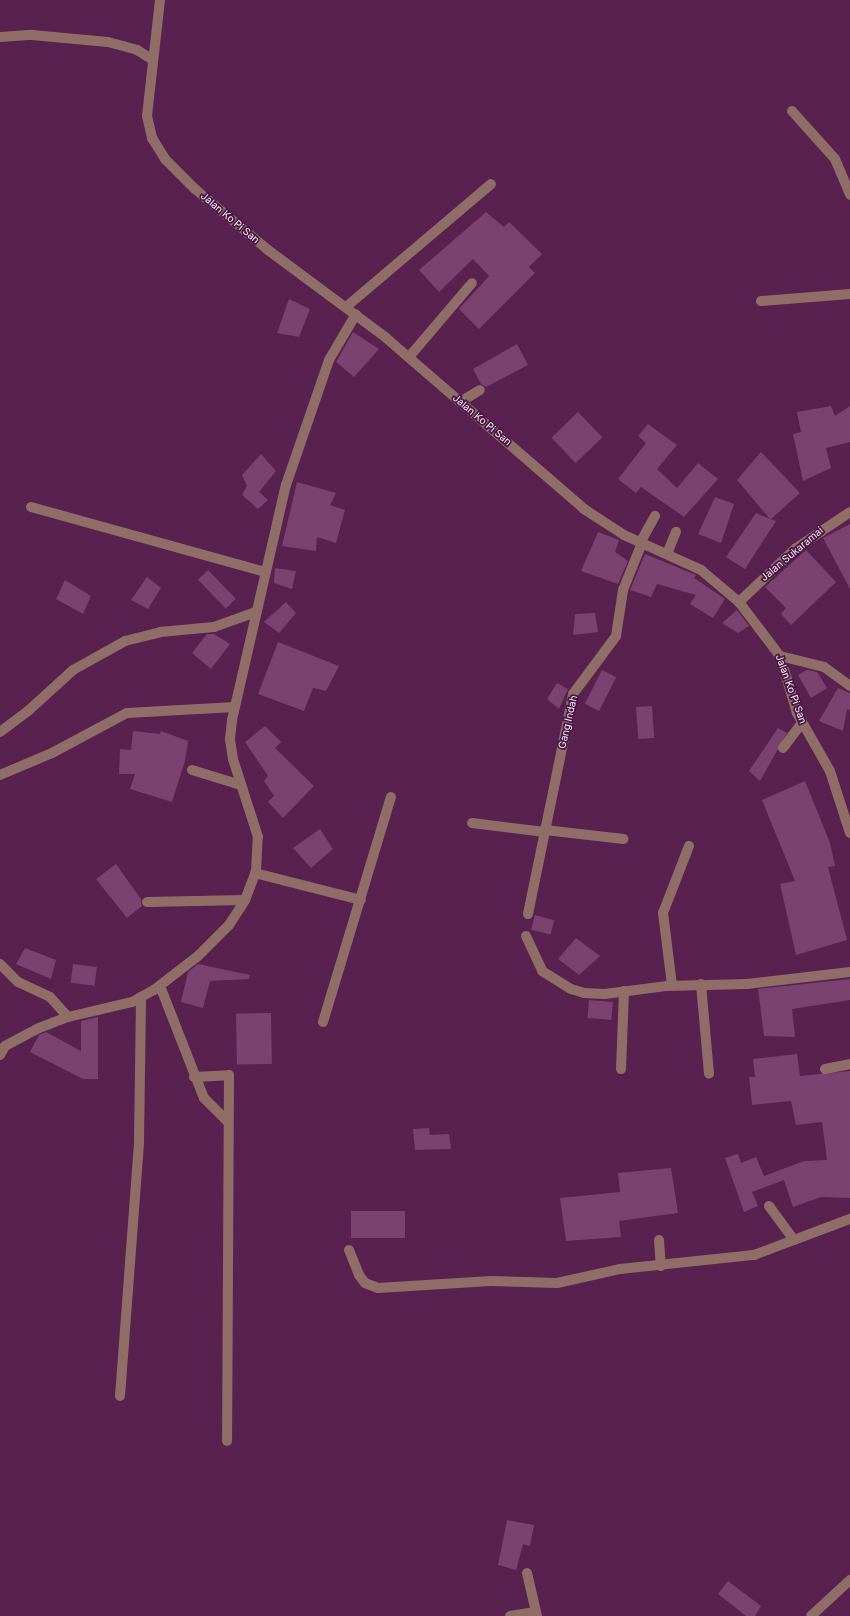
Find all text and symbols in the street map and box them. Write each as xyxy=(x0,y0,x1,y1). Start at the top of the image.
street label: Jalan Ko Pi San xyxy=(198,190,262,246)
street label: Jalan Ko Pi San xyxy=(450,392,514,448)
street label: Jalan Sukaramai xyxy=(758,524,826,584)
street label: Jalan Ko Pi San xyxy=(773,653,809,725)
street label: Gang Indah xyxy=(556,694,580,750)

